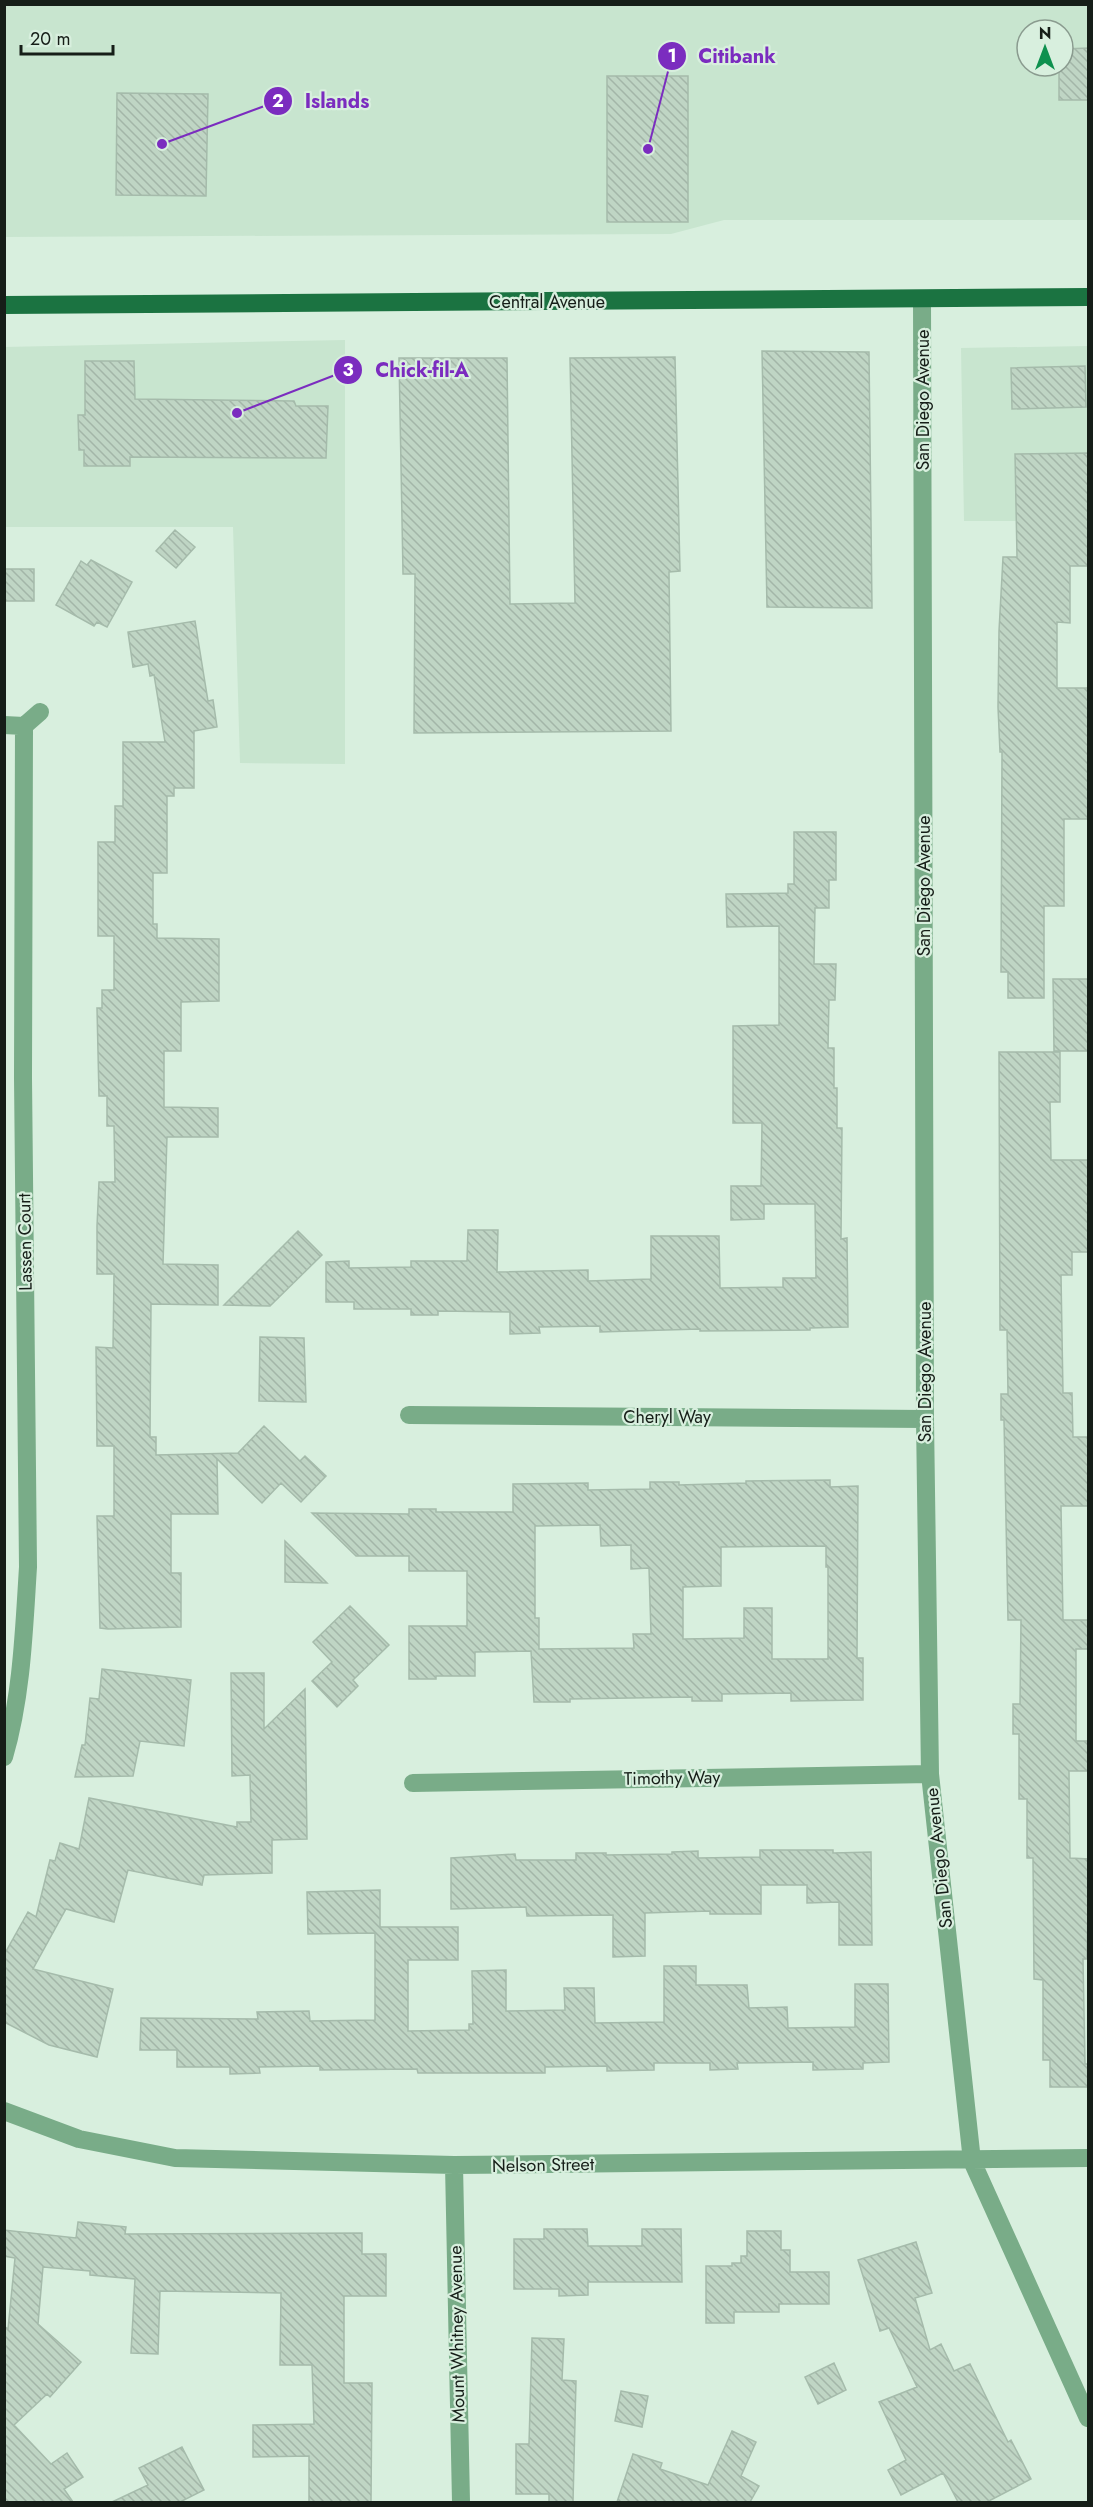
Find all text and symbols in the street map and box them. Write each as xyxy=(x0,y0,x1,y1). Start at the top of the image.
scale bar xyxy=(21,18,112,56)
north arrow xyxy=(1015,18,1075,78)
text: N xyxy=(1039,22,1051,45)
text: 20 m xyxy=(30,26,70,52)
callout: Citibank xyxy=(657,37,788,75)
text: Citibank xyxy=(698,42,776,71)
text: 1 xyxy=(667,43,677,69)
callout: Islands xyxy=(263,82,382,120)
text: Islands xyxy=(305,87,369,116)
text: 2 xyxy=(272,88,284,114)
street label: Central Avenue xyxy=(489,289,605,315)
street label: San Diego Avenue xyxy=(910,329,936,471)
callout: Chick-fil-A xyxy=(333,351,481,389)
text: Chick-fil-A xyxy=(375,356,469,385)
text: 3 xyxy=(342,357,354,383)
street label: San Diego Avenue xyxy=(911,815,937,957)
street label: Lassen Court xyxy=(11,1192,39,1291)
street label: San Diego Avenue xyxy=(912,1301,938,1443)
street label: Cheryl Way xyxy=(623,1404,711,1430)
street label: Timothy Way xyxy=(624,1764,721,1792)
street label: San Diego Avenue xyxy=(919,1786,959,1930)
street label: Nelson Street xyxy=(492,2151,595,2179)
street label: Mount Whitney Avenue xyxy=(442,2245,472,2423)

